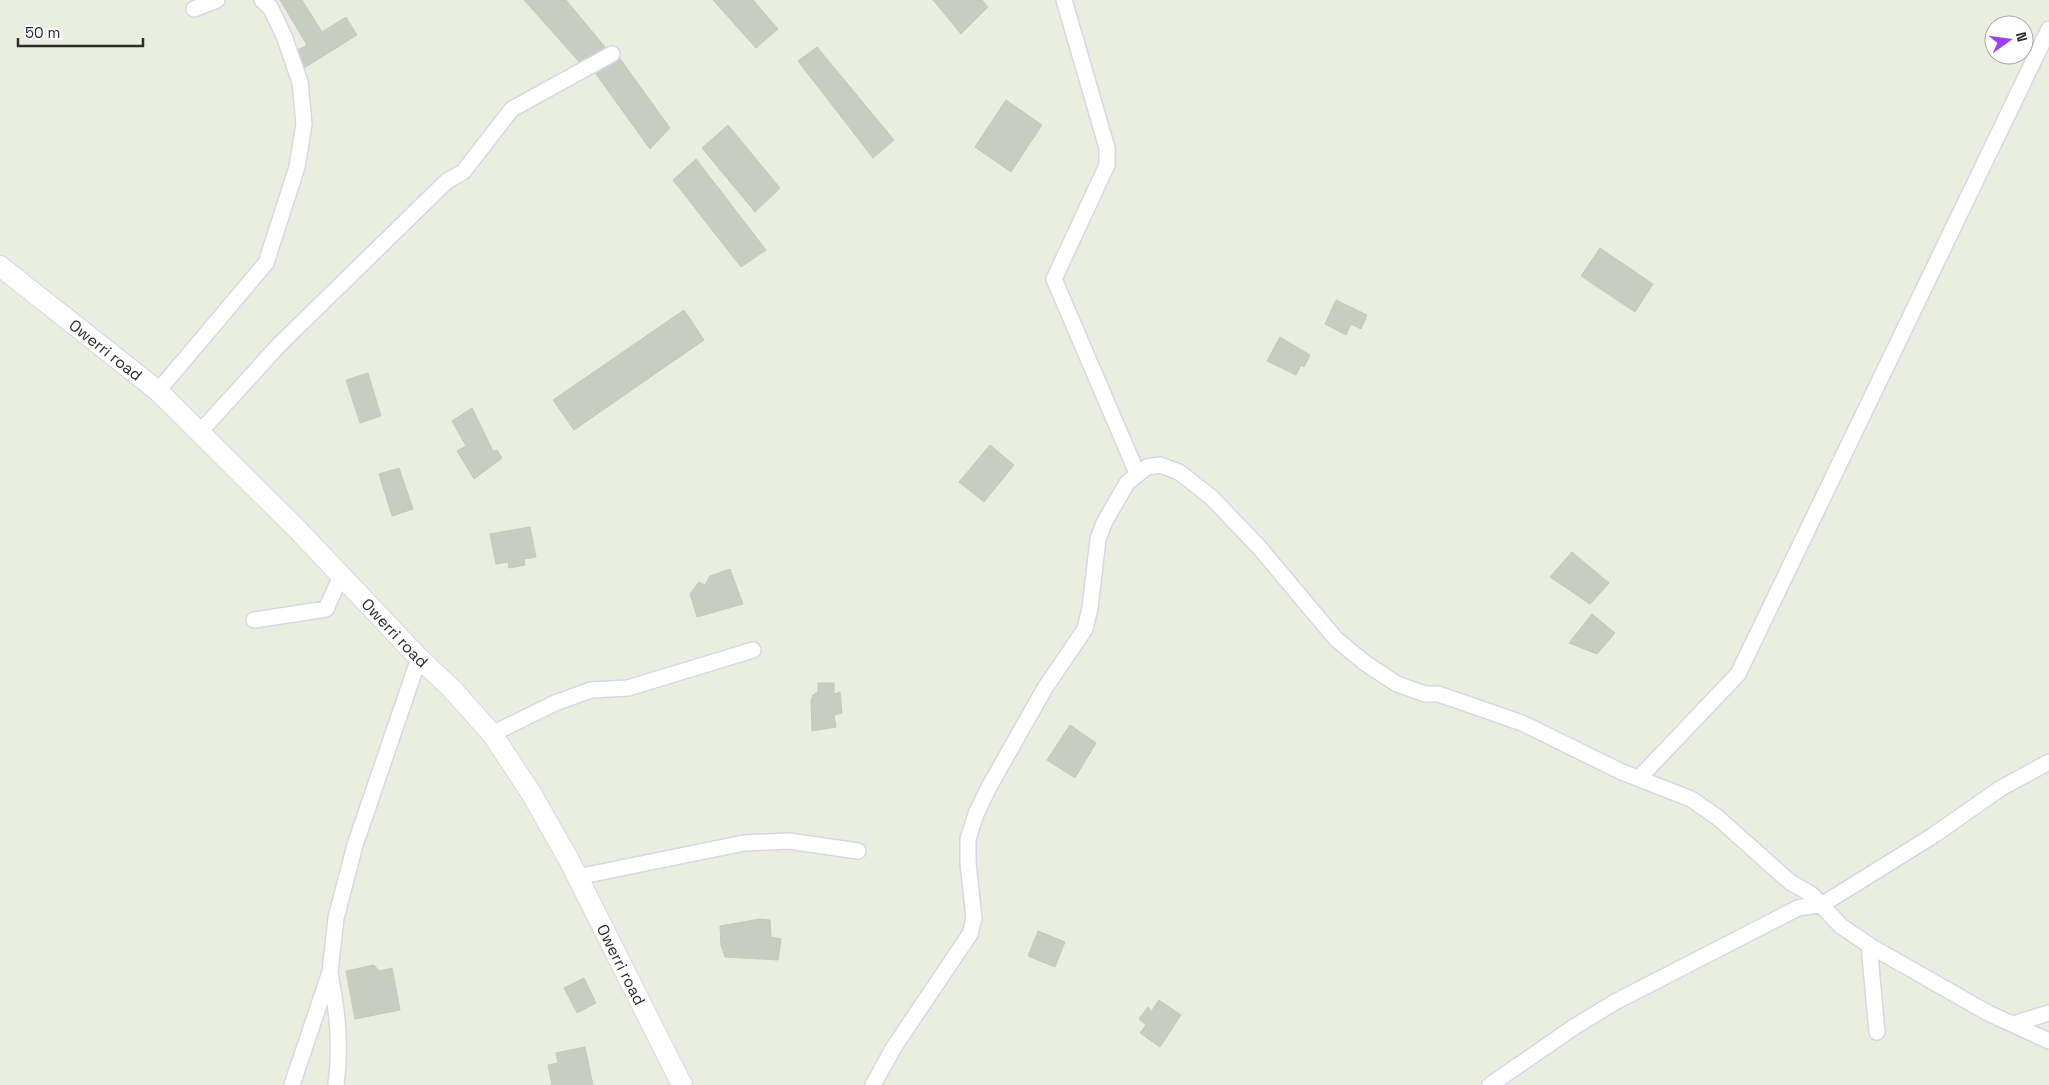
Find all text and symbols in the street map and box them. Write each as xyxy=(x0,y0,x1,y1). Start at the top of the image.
scale bar xyxy=(18,15,142,47)
north arrow xyxy=(1984,15,2034,65)
text: 50 m xyxy=(25,23,60,42)
text: N xyxy=(2012,30,2031,44)
street label: Owerri road xyxy=(65,314,147,385)
street label: Owerri road xyxy=(357,593,433,672)
street label: Owerri road xyxy=(592,920,651,1008)

